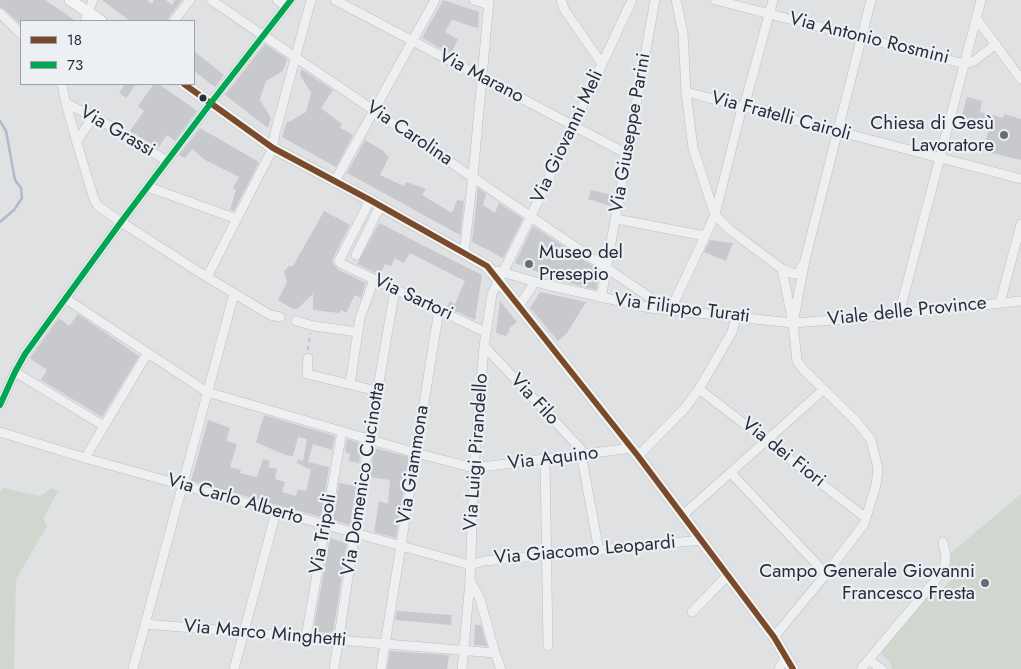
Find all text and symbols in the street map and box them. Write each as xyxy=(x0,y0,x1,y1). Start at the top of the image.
street label: Via Antonio Rosmini xyxy=(787,8,951,70)
legend xyxy=(20,20,195,85)
text: 18 xyxy=(67,29,82,51)
street label: Via Marano xyxy=(435,45,527,109)
street label: Via Giuseppe Parini xyxy=(606,51,656,215)
text: 73 xyxy=(67,54,83,76)
street label: Via Giovanni Meli xyxy=(527,67,609,207)
street label: Via Fratelli Cairoli xyxy=(709,87,853,147)
unlabelled marker xyxy=(198,93,208,103)
street label: Via Carolina xyxy=(361,97,457,171)
street label: Via Grassi xyxy=(75,101,159,163)
place label: Chiesa di Gesù Lavoratore xyxy=(870,113,994,157)
marker: Chiesa di Gesù Lavoratore xyxy=(998,129,1010,141)
place label: Museo del Presepio xyxy=(539,242,623,286)
marker: Museo del Presepio xyxy=(523,258,535,270)
street label: Via Sartori xyxy=(370,270,456,326)
street label: Via Filippo Turati xyxy=(613,289,751,329)
street label: Viale delle Province xyxy=(826,292,988,332)
street label: Via Filo xyxy=(505,370,563,430)
street label: Via Luigi Pirandello xyxy=(460,373,494,531)
street label: Via Domenico Cucinotta xyxy=(337,380,391,578)
street label: Via Giammona xyxy=(393,404,435,526)
street label: Via dei Fiori xyxy=(737,413,829,493)
street label: Via Aquino xyxy=(506,442,600,476)
street label: Via Carlo Alberto xyxy=(164,470,306,530)
street label: Via Tripoli xyxy=(306,492,342,576)
street label: Via Giacomo Leopardi xyxy=(493,532,677,570)
place label: Campo Generale Giovanni Francesco Fresta xyxy=(759,561,975,605)
marker: Campo Generale Giovanni Francesco Fresta xyxy=(979,577,991,589)
street label: Via Marco Minghetti xyxy=(183,616,347,652)

